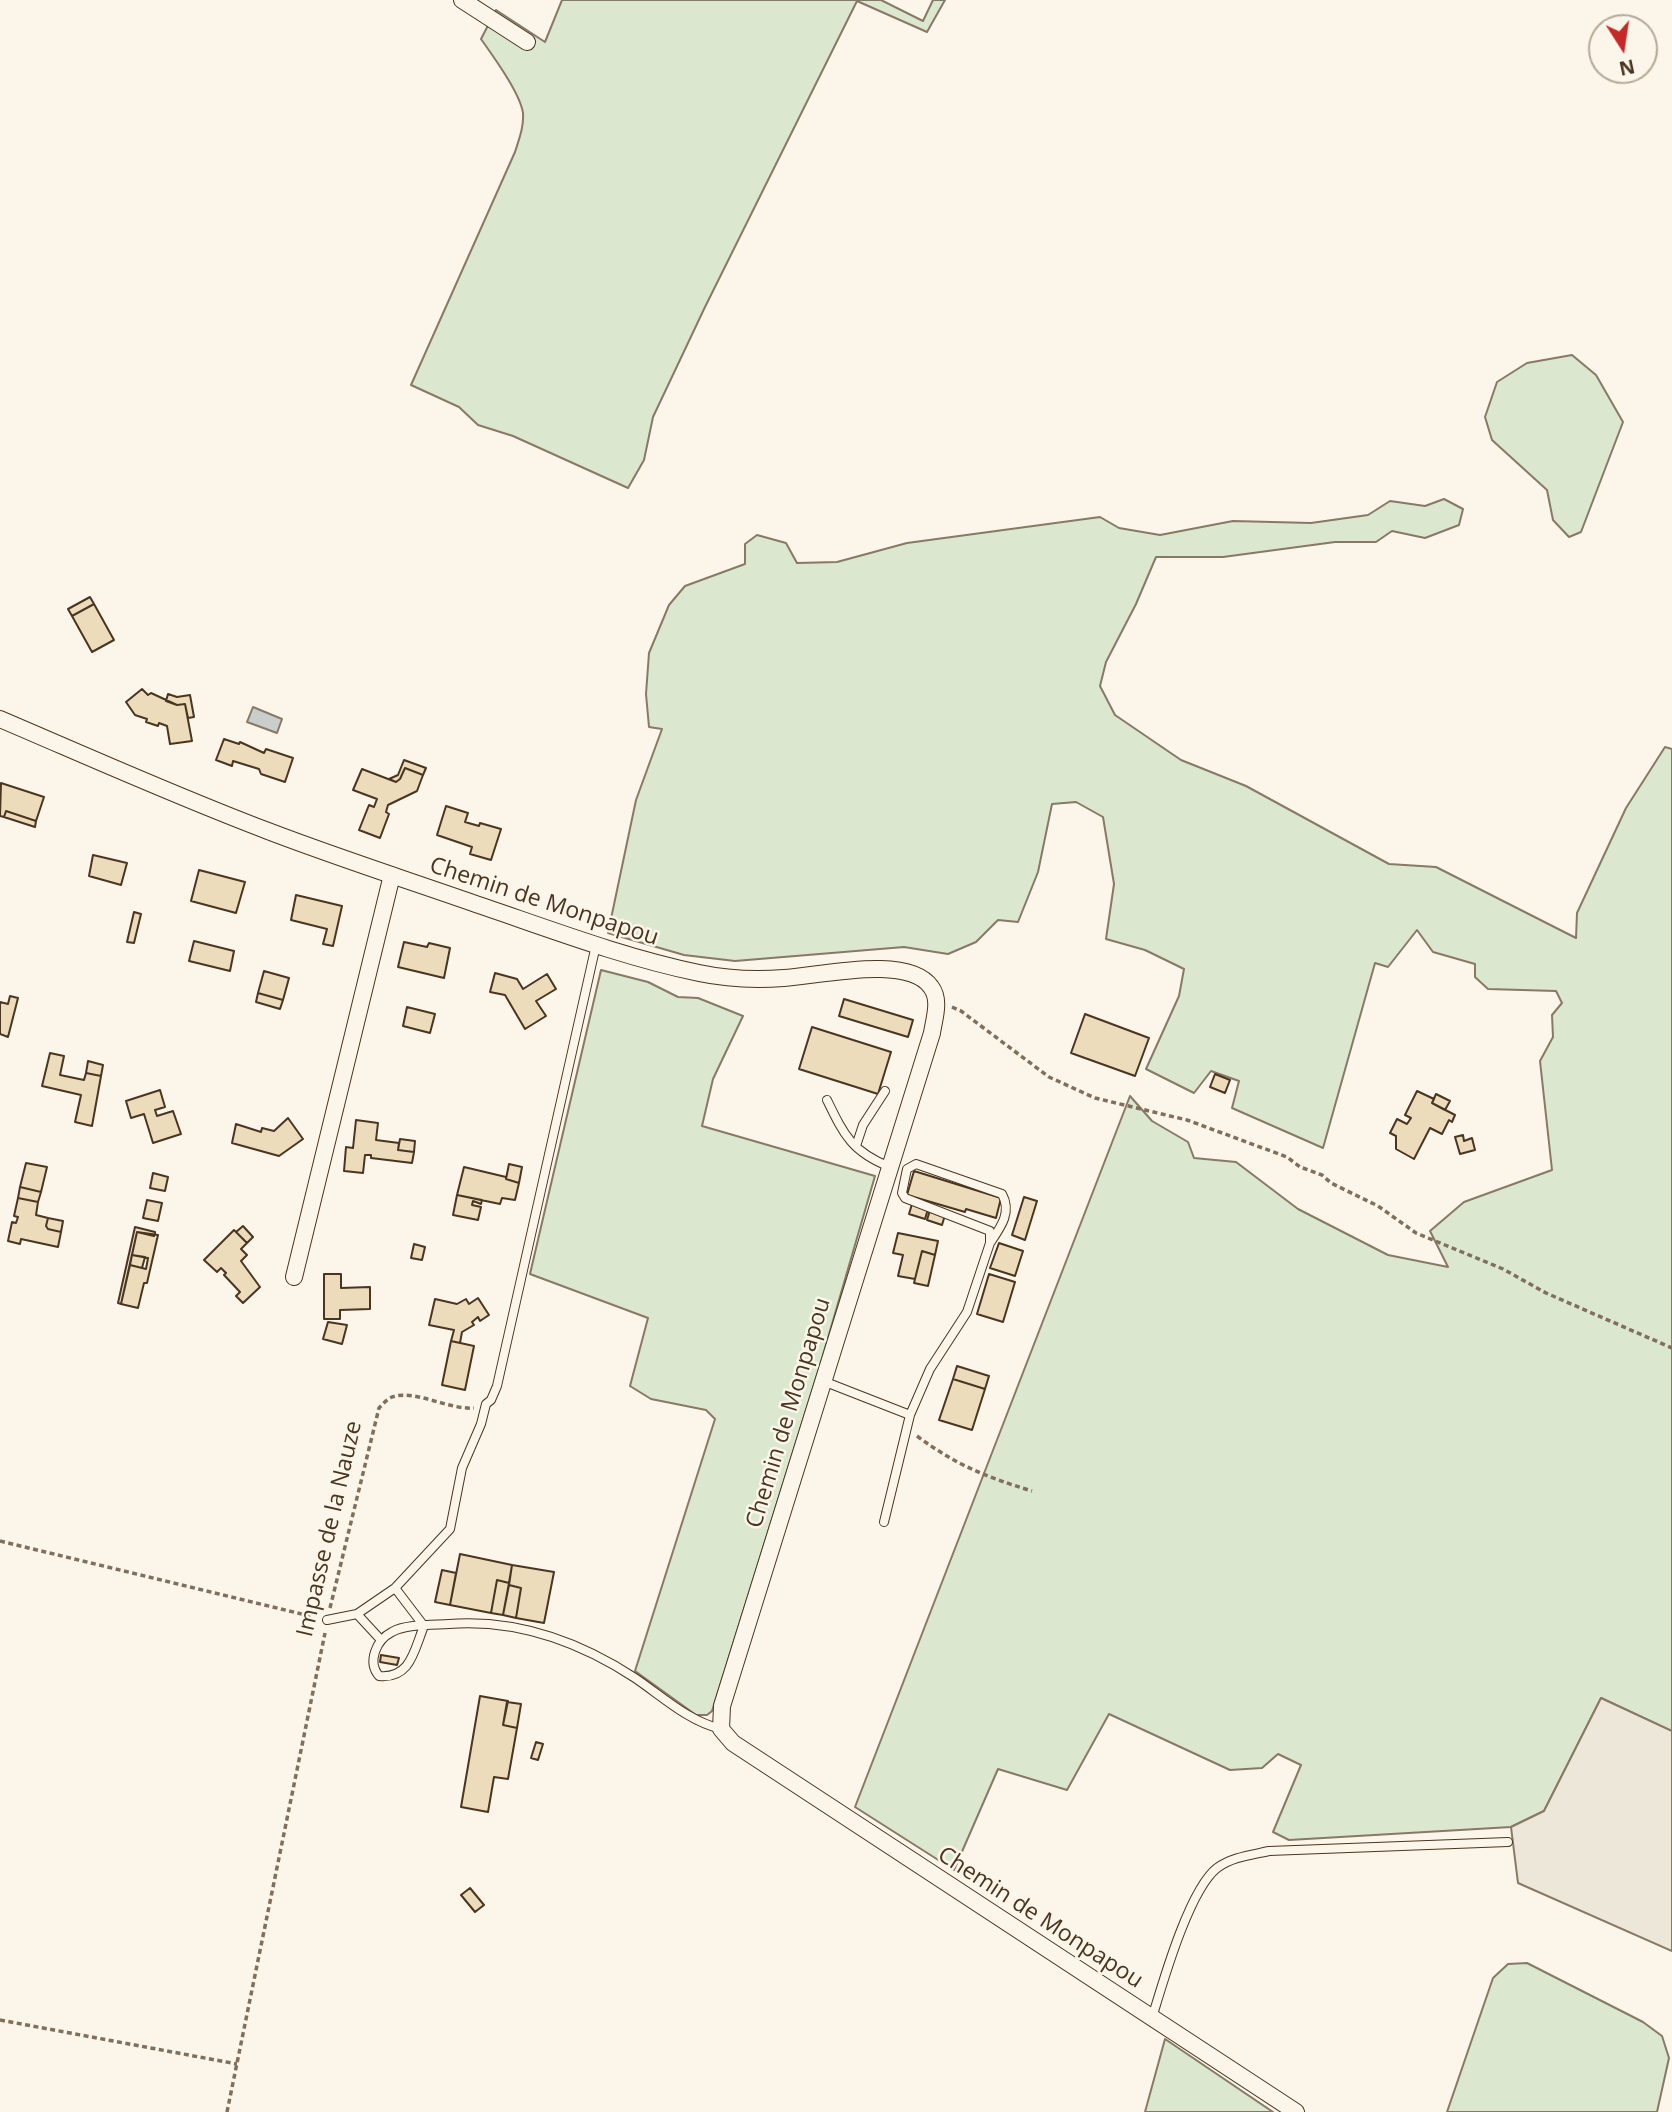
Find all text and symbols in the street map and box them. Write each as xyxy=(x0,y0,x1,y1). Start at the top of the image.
north arrow xyxy=(1588,14,1658,84)
text: N xyxy=(1617,53,1637,82)
street label: Chemin de Monpapou xyxy=(426,852,662,952)
street label: Chemin de Monpapou xyxy=(741,1295,837,1531)
street label: Impasse de la Nauze xyxy=(292,1418,368,1640)
street label: Chemin de Monpapou xyxy=(932,1841,1148,1995)

